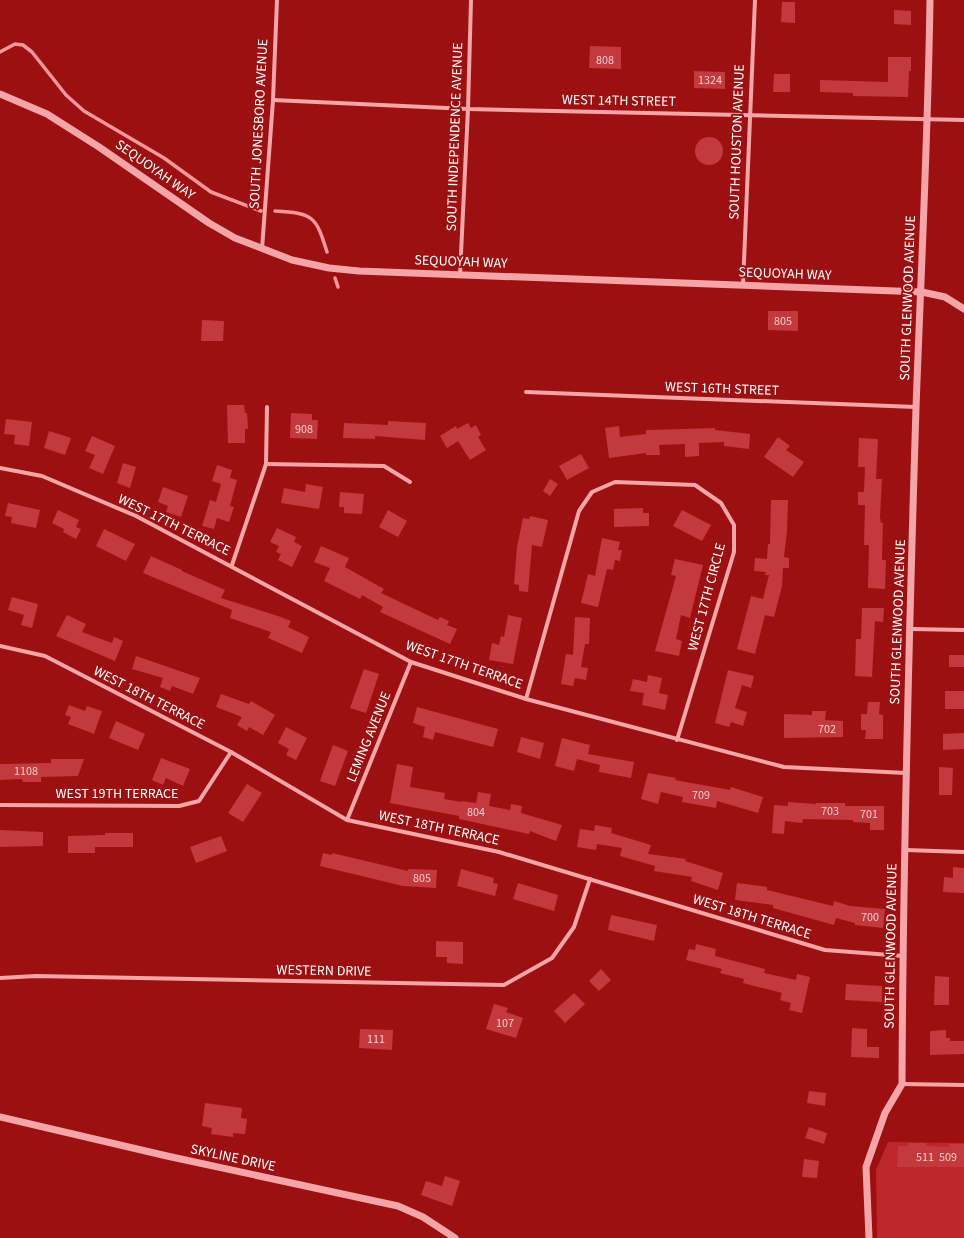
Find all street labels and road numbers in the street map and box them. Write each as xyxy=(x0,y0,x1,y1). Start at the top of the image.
street label: SOUTH JONESBORO AVENUE xyxy=(245,38,273,210)
street label: SOUTH INDEPENDENCE AVENUE xyxy=(442,42,468,232)
street label: SOUTH HOUSTON AVENUE xyxy=(724,64,750,220)
street label: WEST 14TH STREET xyxy=(562,90,677,112)
street label: SEQUOYAH WAY xyxy=(111,135,199,205)
street label: SOUTH GLENWOOD AVENUE xyxy=(895,215,921,381)
street label: SEQUOYAH WAY xyxy=(414,250,508,274)
street label: SEQUOYAH WAY xyxy=(738,262,832,286)
street label: WEST 16TH STREET xyxy=(665,377,780,401)
street label: WEST 17TH TERRACE xyxy=(114,489,234,561)
street label: SOUTH GLENWOOD AVENUE xyxy=(885,539,911,705)
street label: WEST 17TH CIRCLE xyxy=(683,541,731,653)
street label: WEST 17TH TERRACE xyxy=(403,636,525,694)
street label: WEST 18TH TERRACE xyxy=(90,661,208,735)
street label: LEMING AVENUE xyxy=(342,689,396,785)
street label: WEST 19TH TERRACE xyxy=(56,784,178,804)
street label: WEST 18TH TERRACE xyxy=(377,805,501,851)
street label: SOUTH GLENWOOD AVENUE xyxy=(880,863,902,1029)
street label: WEST 18TH TERRACE xyxy=(690,889,814,945)
street label: WESTERN DRIVE xyxy=(276,960,372,982)
street label: SKYLINE DRIVE xyxy=(189,1139,277,1177)

